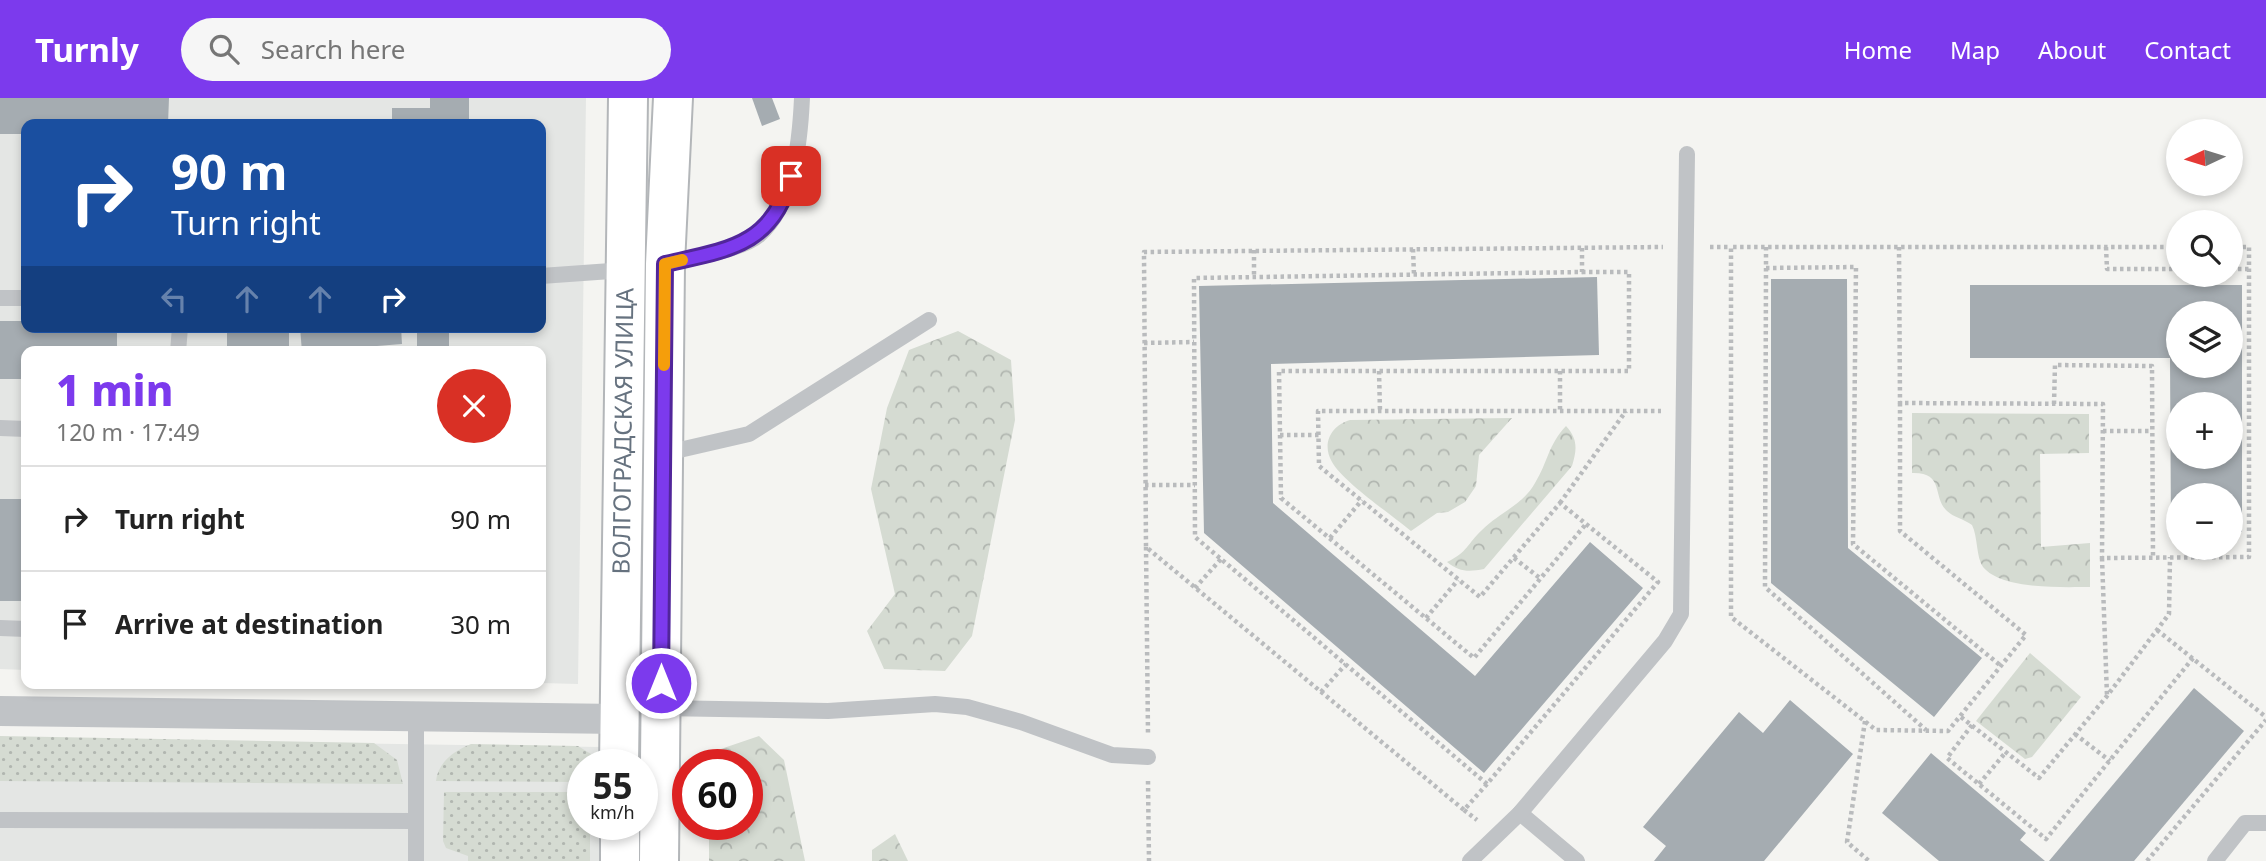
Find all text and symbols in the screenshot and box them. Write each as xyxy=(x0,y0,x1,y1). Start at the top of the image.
search box xyxy=(181,18,671,81)
text: Turnly xyxy=(35,27,139,72)
icon: search xyxy=(205,30,243,68)
text: Search here xyxy=(261,31,405,67)
text: Home xyxy=(1844,33,1912,66)
text: Map xyxy=(1950,33,2000,66)
text: About xyxy=(2038,33,2106,66)
text: Contact xyxy=(2144,33,2231,66)
north arrow xyxy=(2166,119,2244,196)
map controls xyxy=(2166,119,2243,560)
text: 90 m xyxy=(171,138,288,204)
pin xyxy=(761,146,821,206)
icon: right xyxy=(56,147,147,238)
icon: arrive xyxy=(772,157,810,195)
text: Turn right xyxy=(171,201,321,244)
button: search xyxy=(2166,210,2243,287)
icon: left xyxy=(155,280,193,318)
icon: ahead xyxy=(228,280,266,318)
icon: ahead xyxy=(301,280,339,318)
icon: right xyxy=(374,280,412,318)
street label: ВОЛГОГРАДСКАЯ УЛИЦА xyxy=(604,287,640,575)
button: layers xyxy=(2166,301,2243,378)
text: 1 min xyxy=(56,361,173,418)
button: close xyxy=(437,369,511,443)
button: + xyxy=(2166,392,2243,469)
text: 120 m · 17:49 xyxy=(56,416,200,448)
button: − xyxy=(2166,483,2243,560)
icon: right xyxy=(56,500,94,538)
text: Turn right xyxy=(115,501,245,537)
text: 90 m xyxy=(450,501,511,537)
icon: arrive xyxy=(56,605,94,643)
text: Arrive at destination xyxy=(115,606,384,642)
text: 30 m xyxy=(450,606,511,642)
position arrow xyxy=(624,646,698,720)
speed limit sign: 60 xyxy=(672,749,763,840)
text: 55 xyxy=(592,762,633,809)
text: km/h xyxy=(590,800,635,824)

